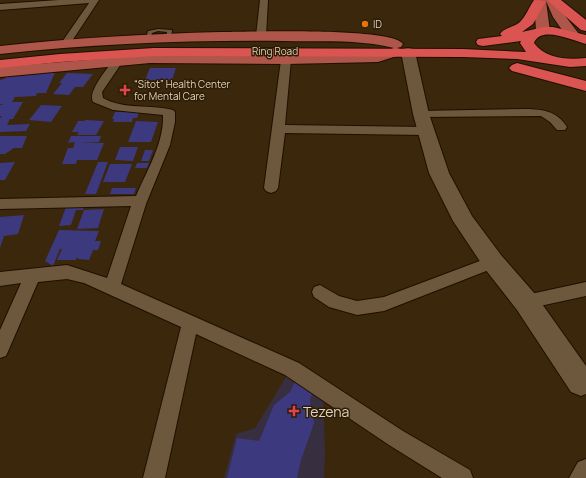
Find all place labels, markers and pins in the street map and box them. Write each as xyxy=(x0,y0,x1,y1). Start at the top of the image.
place label: ID xyxy=(373,17,382,31)
marker: ID xyxy=(360,19,370,29)
place label: “Sitot” Health Center for Mental Care xyxy=(134,77,231,103)
marker: “Sitot” Health Center for Mental Care xyxy=(119,84,131,96)
place label: Tezena xyxy=(303,402,349,421)
marker: Tezena xyxy=(288,405,300,417)

